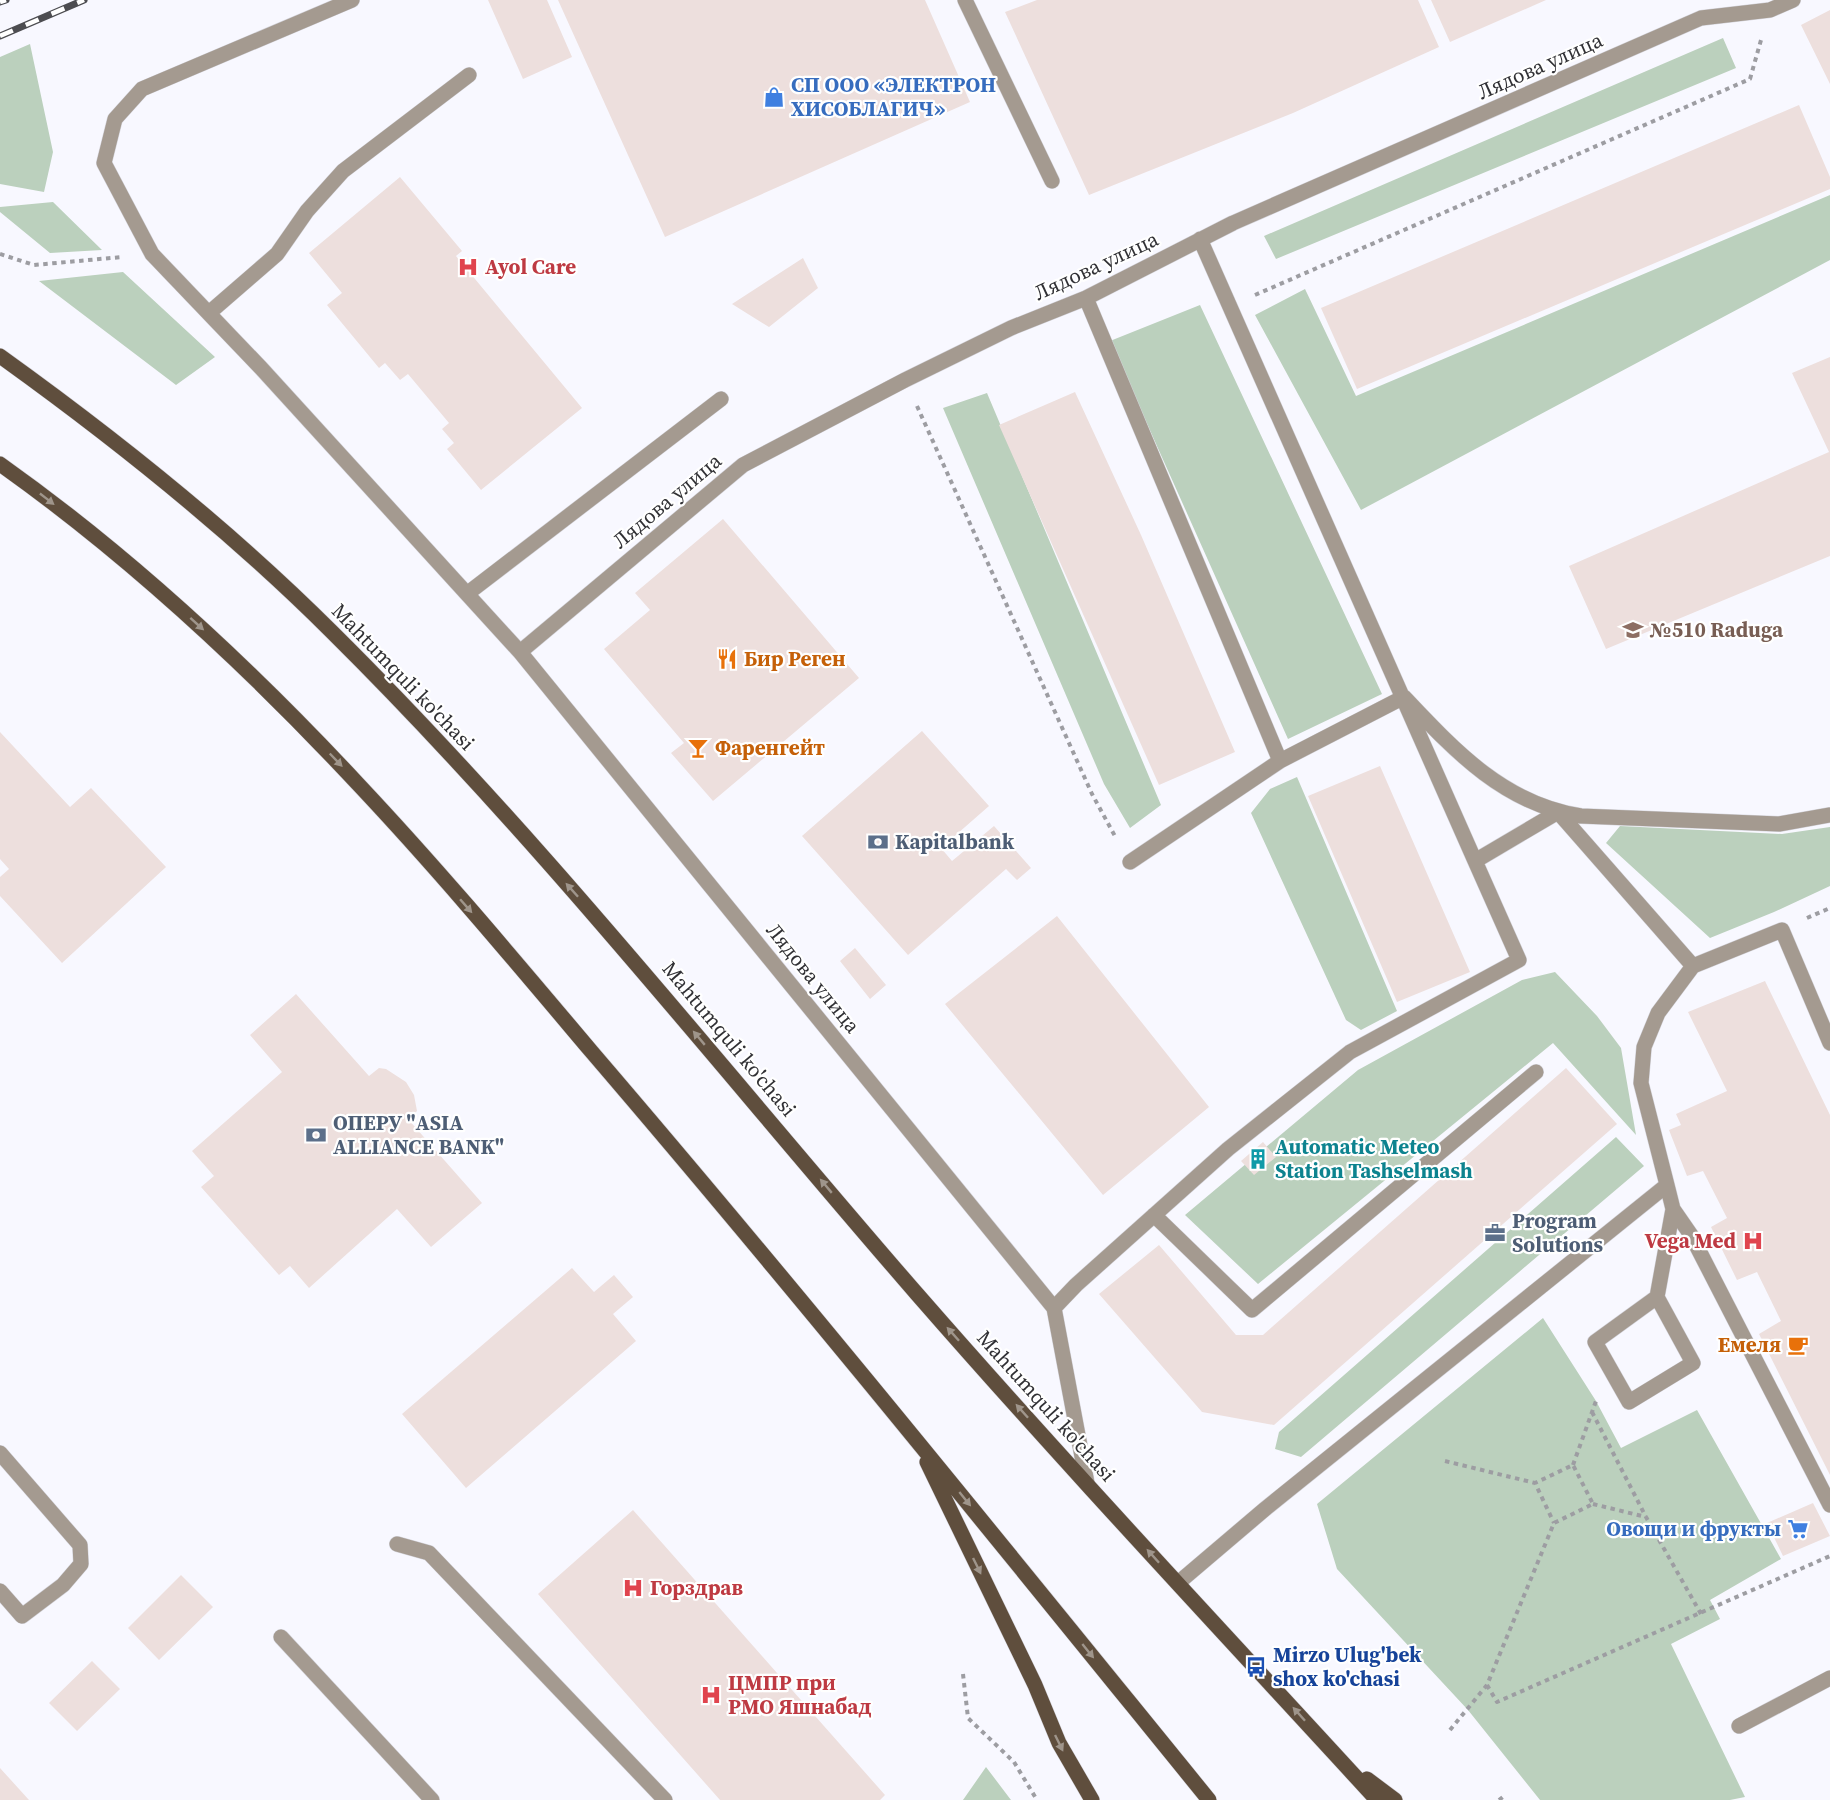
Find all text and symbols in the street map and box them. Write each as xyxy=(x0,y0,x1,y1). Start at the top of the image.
street label: Лядова улица xyxy=(1472,25,1607,106)
place label: СП ООО «ЭЛЕКТРОН ХИСОБЛАГИЧ» xyxy=(791,70,996,123)
shop icon: СП ООО «ЭЛЕКТРОН ХИСОБЛАГИЧ» xyxy=(762,85,786,109)
street label: Лядова улица xyxy=(1029,224,1163,307)
place label: Ayol Care xyxy=(485,252,576,281)
hospital icon: Ayol Care xyxy=(456,255,480,279)
street label: Лядова улица xyxy=(606,446,728,555)
one-way arrow xyxy=(39,492,55,505)
street label: Mahtumquli ko'chasi xyxy=(325,597,481,757)
place label: №510 Raduga xyxy=(1649,615,1784,644)
one-way arrow xyxy=(189,617,204,630)
school or university icon: №510 Raduga xyxy=(1621,618,1645,642)
place label: Бир Реген xyxy=(744,644,846,673)
restaurant icon: Бир Реген xyxy=(715,647,739,671)
place label: Фаренгейт xyxy=(715,733,825,762)
bar icon: Фаренгейт xyxy=(686,736,710,760)
one-way arrow xyxy=(328,753,342,767)
place label: Kapitalbank xyxy=(895,827,1015,856)
bank icon: Kapitalbank xyxy=(866,830,890,854)
one-way arrow xyxy=(566,883,579,898)
one-way arrow xyxy=(459,898,473,913)
street label: Лядова улица xyxy=(760,916,867,1039)
street label: Mahtumquli ko'chasi xyxy=(656,955,803,1123)
one-way arrow xyxy=(693,1030,706,1046)
place label: ОПЕРУ "ASIA ALLIANCE BANK" xyxy=(333,1108,504,1161)
bank icon: ОПЕРУ "ASIA ALLIANCE BANK" xyxy=(304,1123,328,1147)
place label: Automatic Meteo Station Tashselmash xyxy=(1275,1132,1473,1185)
building icon: Automatic Meteo Station Tashselmash xyxy=(1246,1147,1270,1171)
one-way arrow xyxy=(819,1178,832,1194)
place label: Program Solutions xyxy=(1512,1206,1604,1259)
office icon: Program Solutions xyxy=(1483,1221,1507,1245)
place label: Vega Med xyxy=(1645,1226,1737,1255)
hospital icon: Vega Med xyxy=(1741,1229,1765,1253)
street label: Mahtumquli ko'chasi xyxy=(971,1324,1122,1488)
one-way arrow xyxy=(947,1327,960,1342)
place label: Емеля xyxy=(1718,1330,1781,1359)
cafe icon: Емеля xyxy=(1786,1333,1810,1357)
one-way arrow xyxy=(1016,1404,1029,1419)
one-way arrow xyxy=(959,1492,971,1507)
place label: Овощи и фрукты xyxy=(1606,1514,1781,1543)
supermarket icon: Овощи и фрукты xyxy=(1786,1517,1810,1541)
one-way arrow xyxy=(1146,1548,1160,1563)
one-way arrow xyxy=(972,1557,982,1575)
place label: Горздрав xyxy=(650,1573,743,1602)
hospital icon: Горздрав xyxy=(621,1576,645,1600)
place label: Mirzo Ulug'bek shox ko'chasi xyxy=(1273,1640,1422,1693)
one-way arrow xyxy=(1082,1643,1095,1659)
bus stop icon: Mirzo Ulug'bek shox ko'chasi xyxy=(1244,1655,1268,1679)
place label: ЦМПР при РМО Яшнабад xyxy=(728,1668,872,1721)
hospital icon: ЦМПР при РМО Яшнабад xyxy=(699,1683,723,1707)
one-way arrow xyxy=(1292,1707,1306,1722)
one-way arrow xyxy=(1055,1734,1064,1751)

